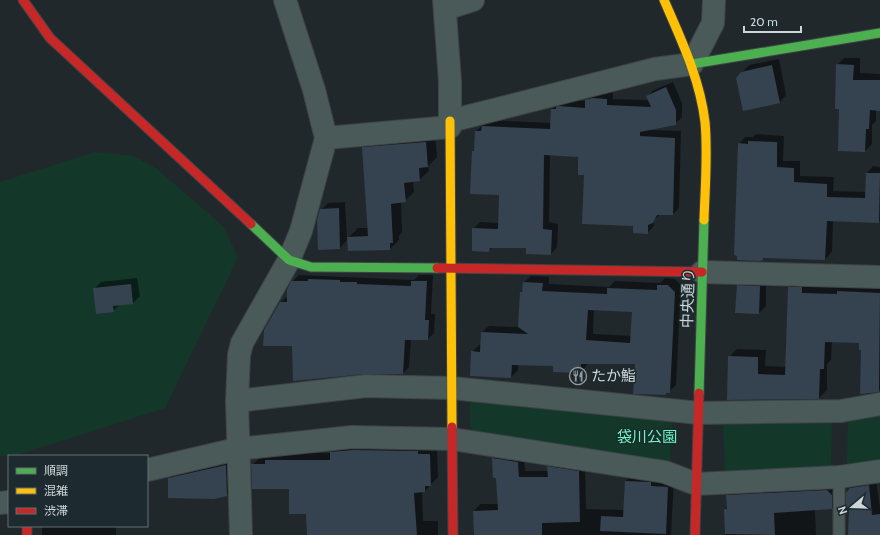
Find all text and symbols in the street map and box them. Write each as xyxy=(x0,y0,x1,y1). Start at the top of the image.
scale bar xyxy=(744,8,801,34)
text: 20 m xyxy=(750,14,778,29)
street label: 中央通り xyxy=(678,268,698,328)
restaurant icon: たか鮨 xyxy=(568,366,588,386)
place label: たか鮨 xyxy=(591,367,636,385)
park label: 袋川公園 xyxy=(617,428,677,446)
legend xyxy=(8,455,148,527)
text: 順調 xyxy=(44,463,68,478)
text: 混雑 xyxy=(44,483,68,498)
north arrow xyxy=(832,487,872,527)
text: 渋滞 xyxy=(44,503,68,518)
text: N xyxy=(835,504,850,516)

